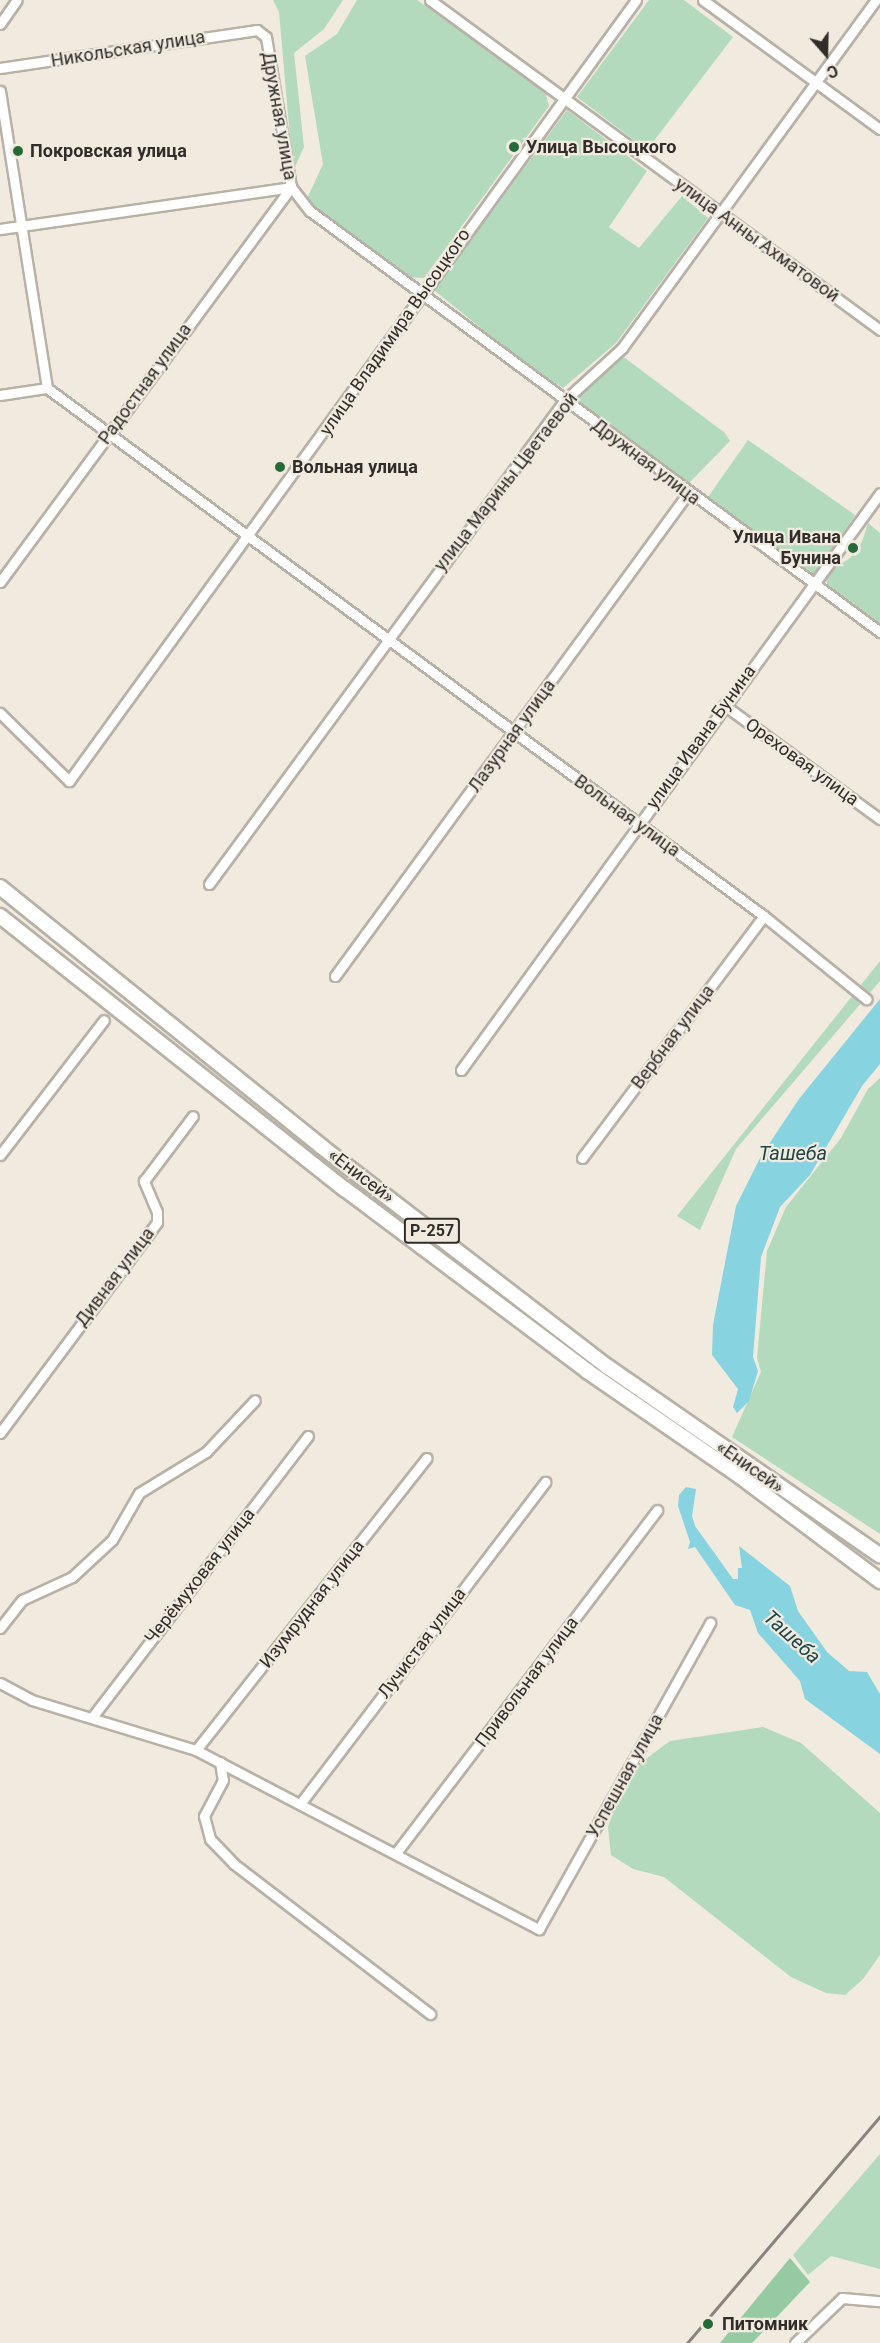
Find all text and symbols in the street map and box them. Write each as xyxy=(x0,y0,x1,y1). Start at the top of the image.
north arrow xyxy=(796,24,856,84)
street label: Никольская улица xyxy=(49,26,207,72)
street label: Дружная улица xyxy=(257,50,301,182)
text: С xyxy=(824,61,840,82)
place label: Улица Высоцкого xyxy=(526,136,677,158)
place label: Покровская улица xyxy=(30,140,187,162)
marker: Улица Высоцкого xyxy=(507,140,521,154)
marker: Покровская улица xyxy=(11,144,25,158)
street label: улица Анны Ахматовой xyxy=(671,173,843,307)
street label: улица Владимира Высоцкого xyxy=(315,224,475,440)
street label: Радостная улица xyxy=(94,319,196,449)
street label: улица Марины Цветаевой xyxy=(430,389,582,575)
street label: Дружная улица xyxy=(588,414,704,510)
place label: Вольная улица xyxy=(292,456,418,478)
marker: Вольная улица xyxy=(273,460,287,474)
place label: Улица Ивана Бунина xyxy=(733,527,841,570)
marker: Улица Ивана Бунина xyxy=(846,541,860,555)
street label: улица Ивана Бунина xyxy=(642,661,760,813)
street label: Лазурная улица xyxy=(464,675,560,797)
street label: Ореховая улица xyxy=(741,714,863,810)
street label: Вольная улица xyxy=(570,770,684,862)
street label: Вербная улица xyxy=(627,981,719,1093)
water label: Ташеба xyxy=(759,1141,827,1165)
street label: «Енисей» xyxy=(324,1144,398,1208)
road number: Р-257 xyxy=(404,1218,460,1244)
street label: Дивная улица xyxy=(71,1223,159,1331)
street label: «Енисей» xyxy=(712,1436,788,1498)
street label: Черёмуховая улица xyxy=(140,1504,260,1648)
street label: Изумрудная улица xyxy=(255,1536,369,1672)
street label: Лучистая улица xyxy=(373,1583,471,1703)
water label: Ташеба xyxy=(759,1605,825,1669)
street label: Привольная улица xyxy=(471,1612,583,1752)
street label: Успешная улица xyxy=(582,1710,668,1842)
place label: Питомник xyxy=(722,2313,808,2335)
marker: Питомник xyxy=(699,2315,717,2333)

